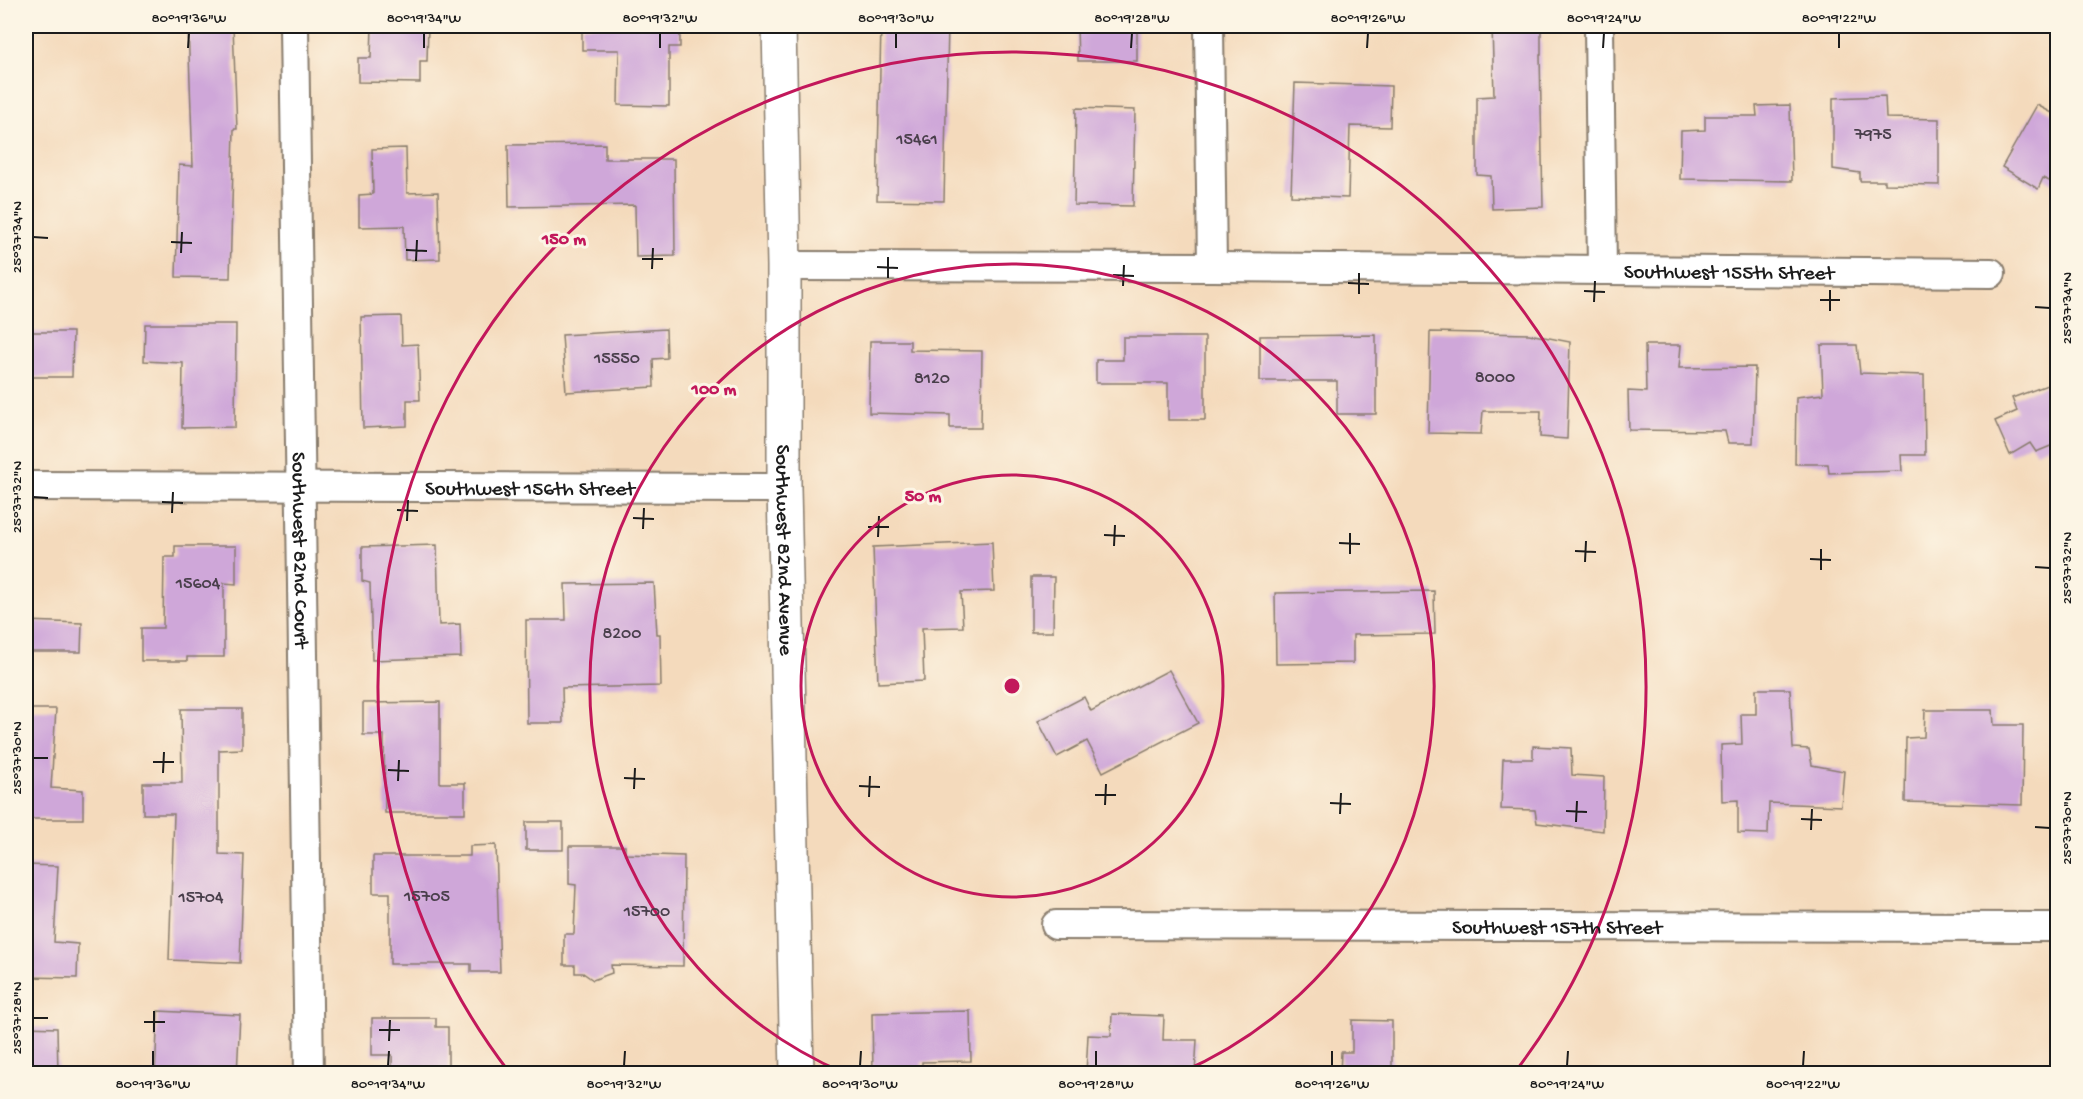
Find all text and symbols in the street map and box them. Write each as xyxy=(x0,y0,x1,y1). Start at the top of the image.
text: 80°19'36"W xyxy=(151,10,227,28)
text: 80°19'34"W xyxy=(387,10,462,28)
text: 80°19'32"W xyxy=(623,10,698,28)
text: 80°19'30"W xyxy=(858,10,934,28)
text: 80°19'28"W xyxy=(1094,10,1170,28)
text: 80°19'26"W xyxy=(1331,10,1406,28)
text: 80°19'24"W xyxy=(1567,10,1641,28)
text: 80°19'22"W xyxy=(1802,10,1877,28)
house number: 7975 xyxy=(1853,125,1892,146)
house number: 15461 xyxy=(895,130,938,151)
text: 25°37'34"N xyxy=(9,201,27,273)
text: 150 m xyxy=(541,230,586,251)
street label: Southwest 155th Street xyxy=(1624,261,1837,288)
text: 25°37'34"N xyxy=(2059,272,2077,344)
house number: 15550 xyxy=(593,349,640,370)
house number: 8000 xyxy=(1475,368,1515,389)
house number: 8120 xyxy=(914,369,950,390)
text: 100 m xyxy=(691,380,737,401)
street label: Southwest 82nd Avenue xyxy=(768,444,797,657)
street label: Southwest 82nd Court xyxy=(284,452,312,651)
text: 25°37'32"N xyxy=(9,461,27,533)
street label: Southwest 156th Street xyxy=(425,478,637,504)
text: 50 m xyxy=(905,487,942,508)
text: 25°37'32"N xyxy=(2059,532,2077,604)
house number: 15604 xyxy=(175,574,221,595)
house number: 8200 xyxy=(602,624,642,645)
centre of rings xyxy=(1002,676,1022,696)
text: 25°37'30"N xyxy=(9,721,27,795)
text: 25°37'30"N xyxy=(2059,791,2077,865)
house number: 15705 xyxy=(403,887,450,908)
house number: 15704 xyxy=(178,888,224,909)
house number: 15700 xyxy=(623,902,670,923)
street label: Southwest 157th Street xyxy=(1452,917,1665,942)
text: 25°37'28"N xyxy=(9,981,27,1054)
text: 80°19'36"W xyxy=(115,1076,191,1094)
text: 80°19'34"W xyxy=(351,1076,426,1094)
text: 80°19'32"W xyxy=(587,1076,662,1094)
text: 80°19'30"W xyxy=(822,1076,898,1094)
text: 80°19'28"W xyxy=(1058,1076,1134,1094)
text: 80°19'26"W xyxy=(1295,1076,1370,1094)
text: 80°19'24"W xyxy=(1530,1076,1604,1094)
text: 80°19'22"W xyxy=(1766,1076,1841,1094)

